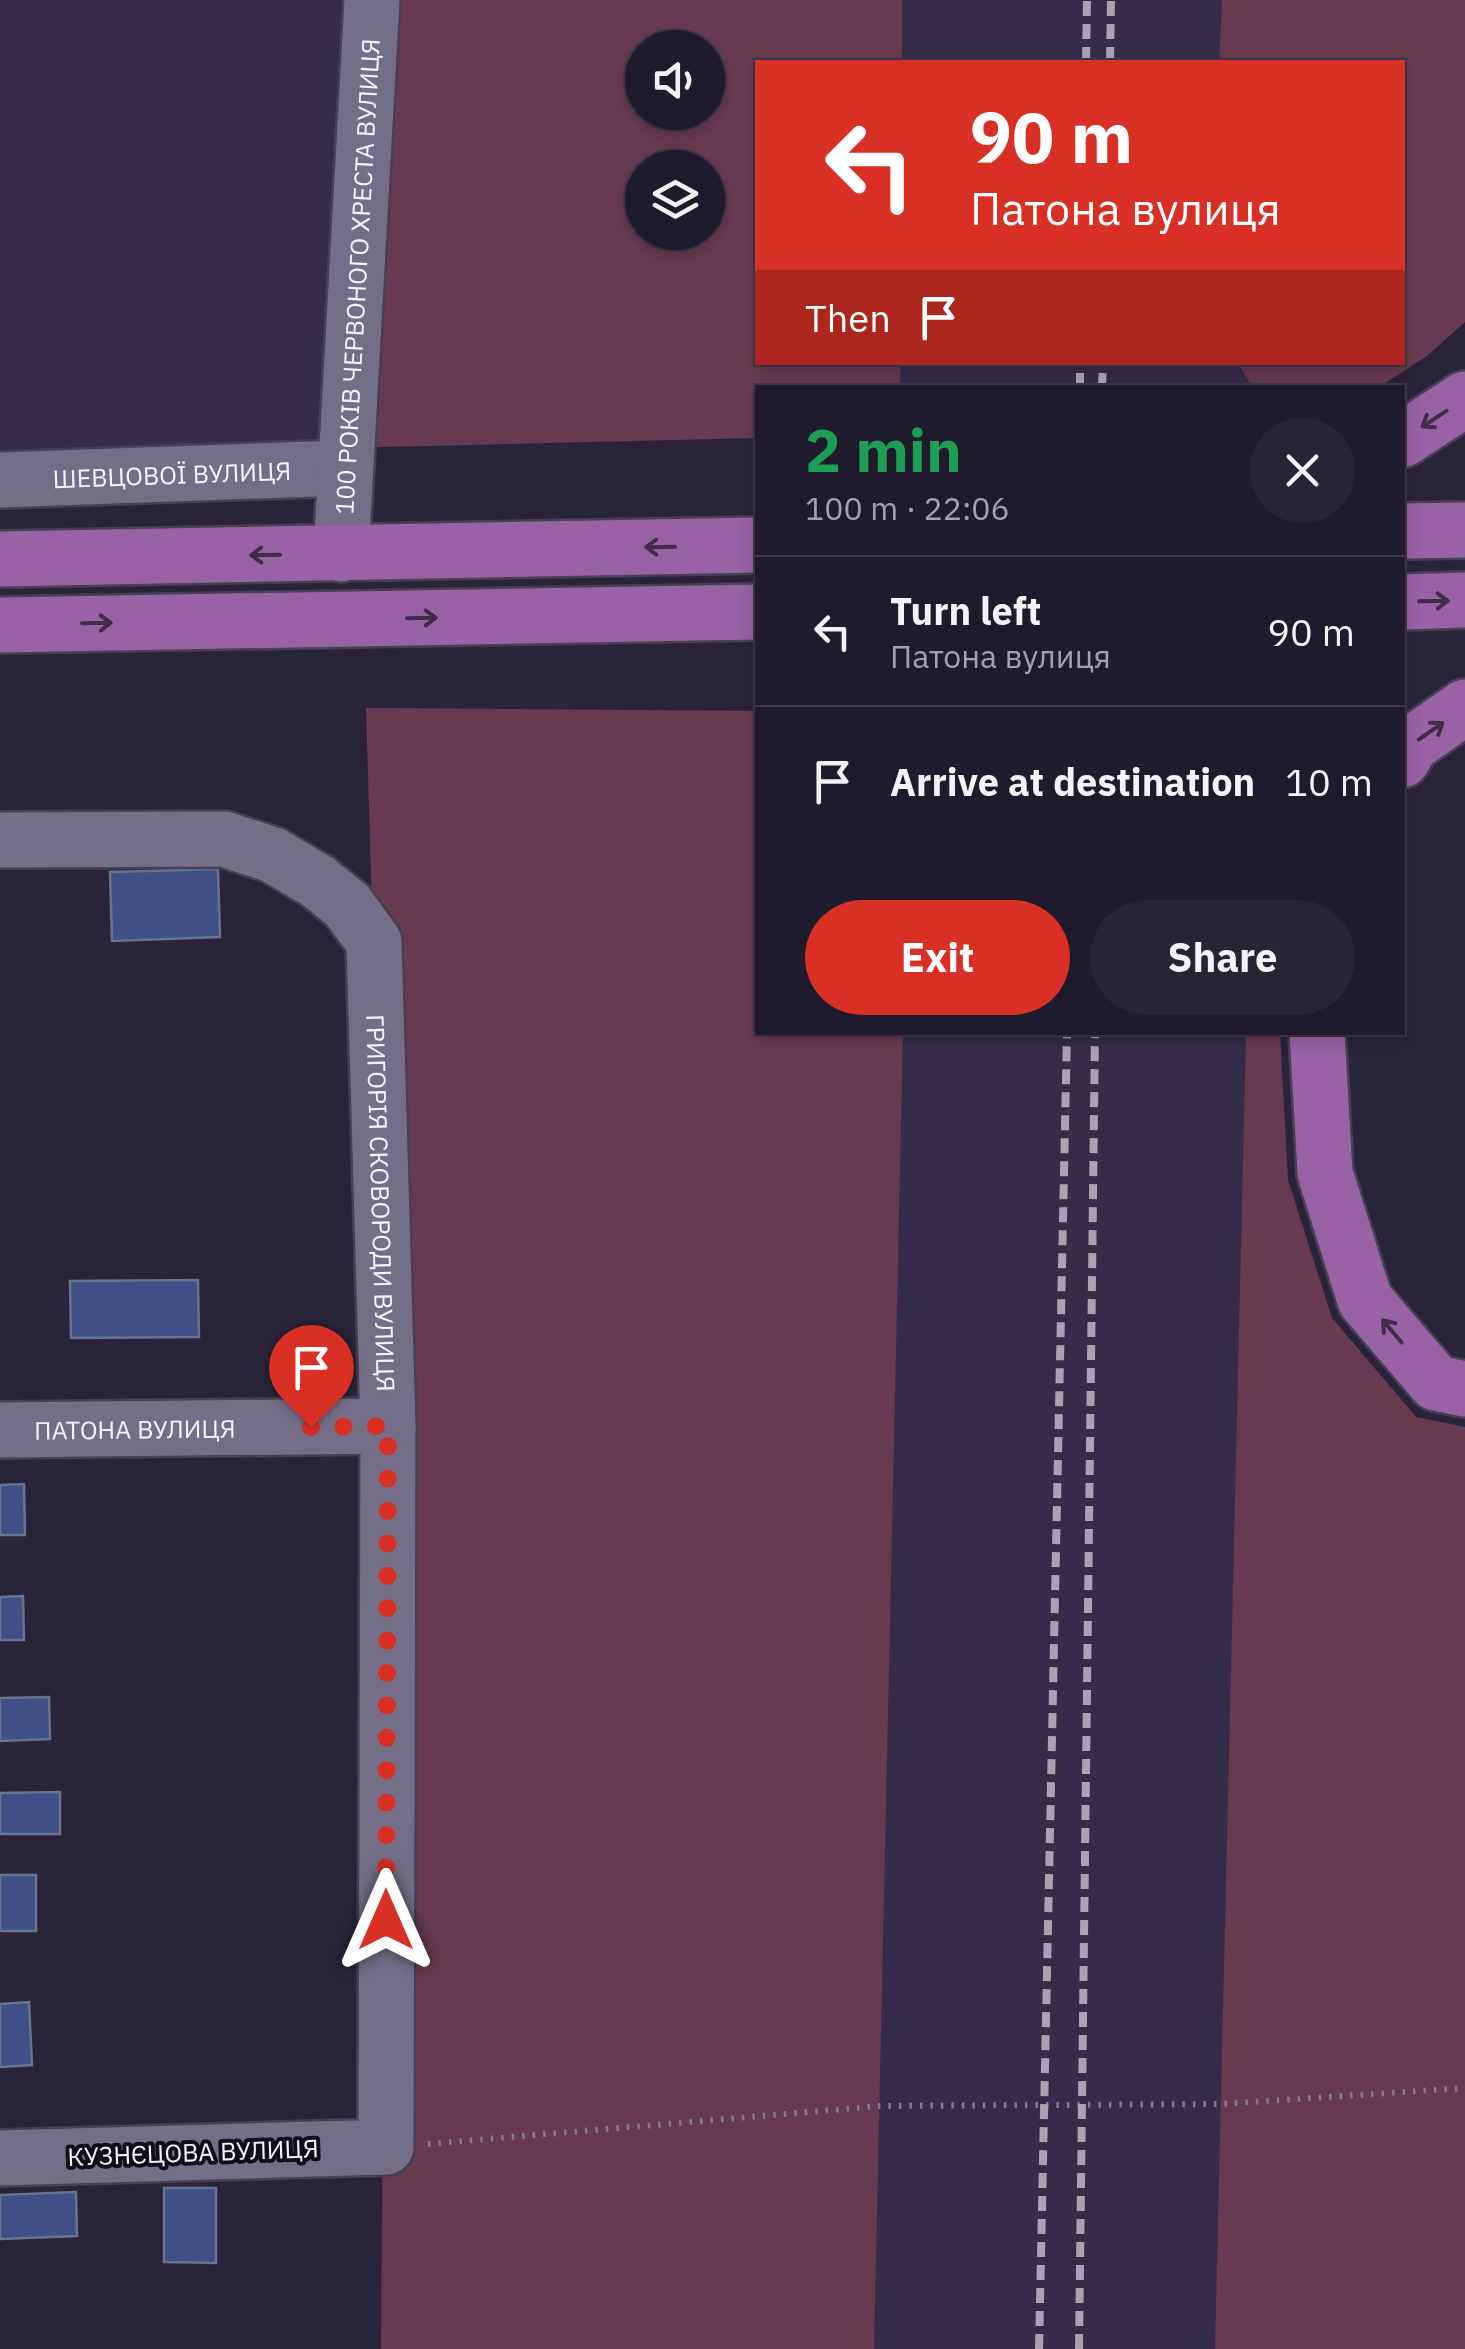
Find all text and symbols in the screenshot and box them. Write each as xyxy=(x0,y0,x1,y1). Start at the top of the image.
map controls xyxy=(625,30,725,250)
button: sound xyxy=(625,30,725,130)
street label: 100 РОКІВ ЧЕРВОНОГО ХРЕСТА ВУЛИЦЯ xyxy=(327,37,386,515)
text: 90 m xyxy=(970,91,1133,182)
icon: left xyxy=(805,100,935,230)
button: layers xyxy=(625,150,725,250)
text: Патона вулиця xyxy=(970,179,1281,237)
icon: arrive xyxy=(911,290,966,345)
text: Then xyxy=(805,293,891,342)
one-way arrow xyxy=(1420,409,1449,430)
text: 2 min xyxy=(805,410,962,489)
button: close xyxy=(1250,418,1355,523)
street label: ШЕВЦОВОЇ ВУЛИЦЯ xyxy=(52,453,292,495)
text: 100 m · 22:06 xyxy=(805,487,1010,529)
one-way arrow xyxy=(645,537,677,556)
one-way arrow xyxy=(250,545,282,564)
text: Turn left xyxy=(890,586,1041,635)
one-way arrow xyxy=(1416,592,1449,610)
icon: left xyxy=(805,604,860,659)
text: 90 m xyxy=(1267,607,1355,656)
one-way arrow xyxy=(406,608,438,628)
one-way arrow xyxy=(81,614,113,633)
text: Патона вулиця xyxy=(890,635,1111,677)
one-way arrow xyxy=(1417,721,1444,742)
icon: arrive xyxy=(805,754,860,809)
text: Arrive at destination xyxy=(890,757,1255,806)
text: 10 m xyxy=(1285,757,1373,806)
button: Exit xyxy=(805,900,1070,1015)
button: Share xyxy=(1090,900,1355,1015)
street label: ГРИГОРІЯ СКОВОРОДИ ВУЛИЦЯ xyxy=(360,1014,404,1392)
one-way arrow xyxy=(1381,1319,1403,1345)
pin xyxy=(269,1325,354,1428)
icon: arrive xyxy=(284,1340,339,1395)
street label: ПАТОНА ВУЛИЦЯ xyxy=(34,1411,236,1446)
position arrow xyxy=(334,1868,438,1972)
street label: КУЗНЄЦОВА ВУЛИЦЯ xyxy=(67,2131,319,2173)

